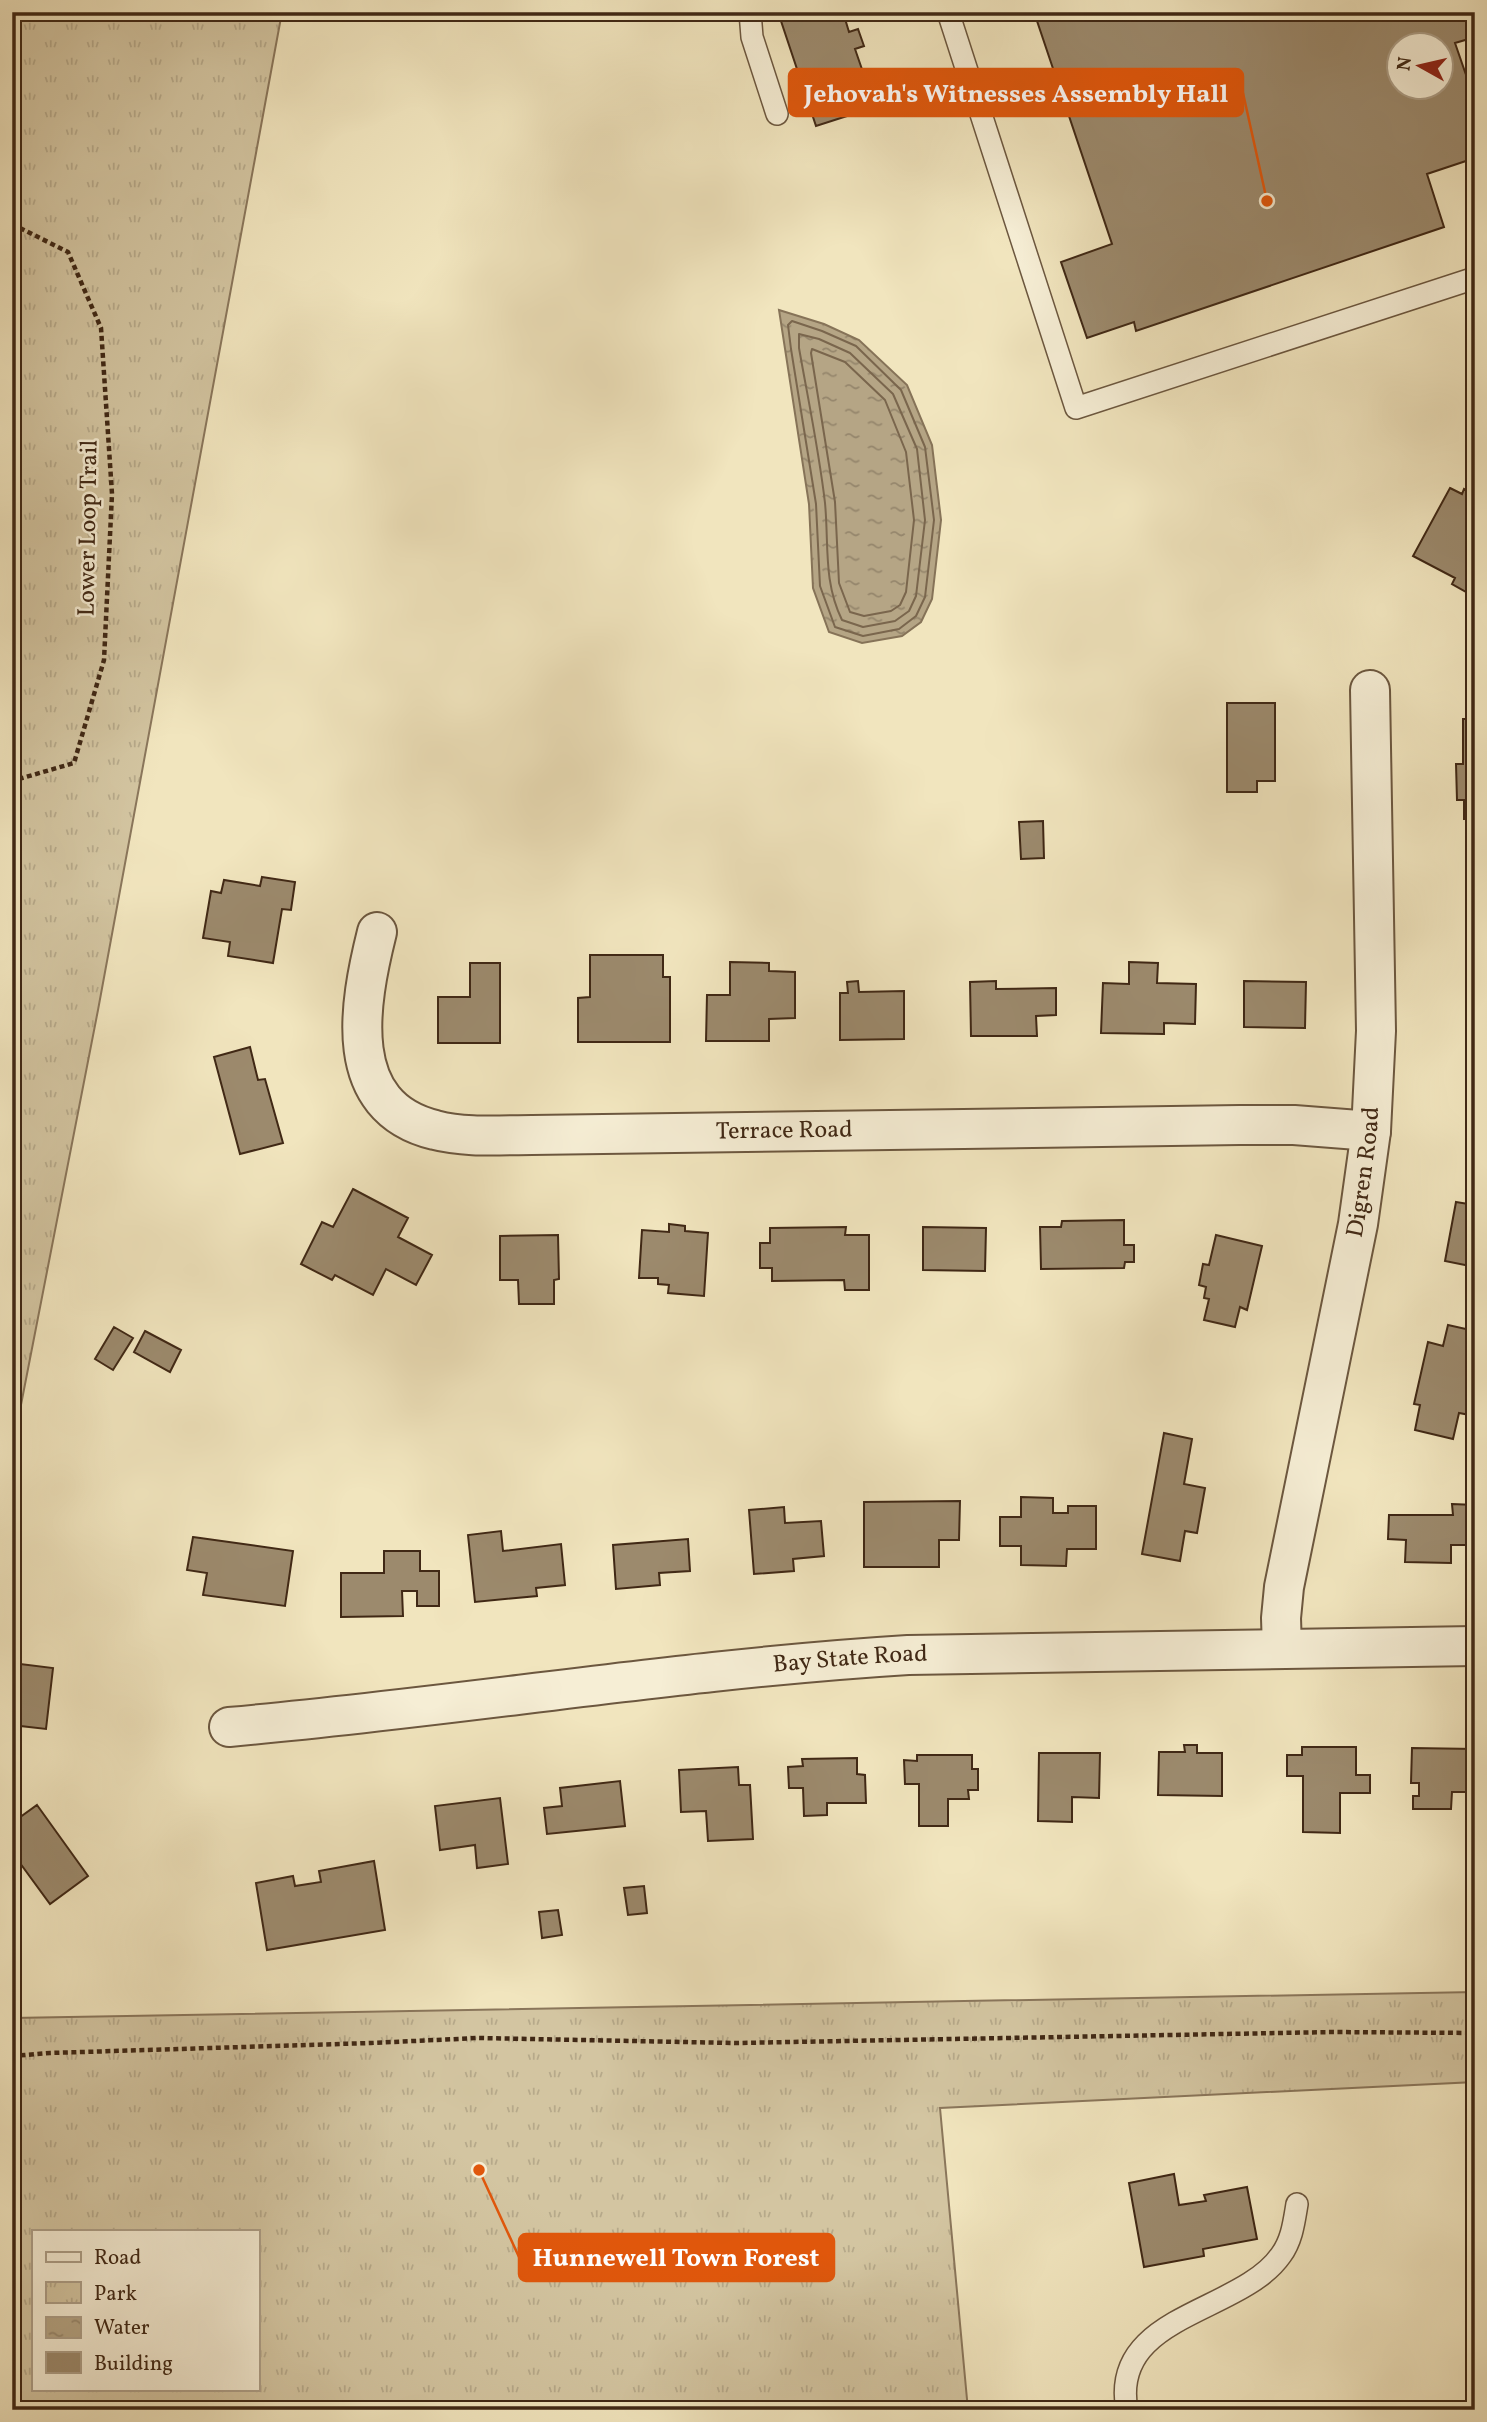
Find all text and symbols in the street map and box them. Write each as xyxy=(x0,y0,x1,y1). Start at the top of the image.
north arrow xyxy=(1386,32,1456,102)
text: N xyxy=(1391,55,1419,73)
callout: Jehovah's Witnesses Assembly Hall xyxy=(789,69,1243,116)
text: Jehovah's Witnesses Assembly Hall xyxy=(803,77,1228,113)
street label: Lower Loop Trail xyxy=(70,439,108,617)
street label: Digren Road xyxy=(1339,1106,1389,1241)
street label: Terrace Road xyxy=(715,1113,853,1149)
street label: Bay State Road xyxy=(771,1638,928,1683)
legend xyxy=(32,2230,259,2390)
callout: Hunnewell Town Forest xyxy=(519,2234,834,2281)
text: Hunnewell Town Forest xyxy=(533,2241,820,2277)
text: Road xyxy=(94,2244,141,2273)
text: Park xyxy=(94,2280,137,2309)
text: Water xyxy=(94,2314,150,2343)
text: Building xyxy=(94,2350,173,2379)

